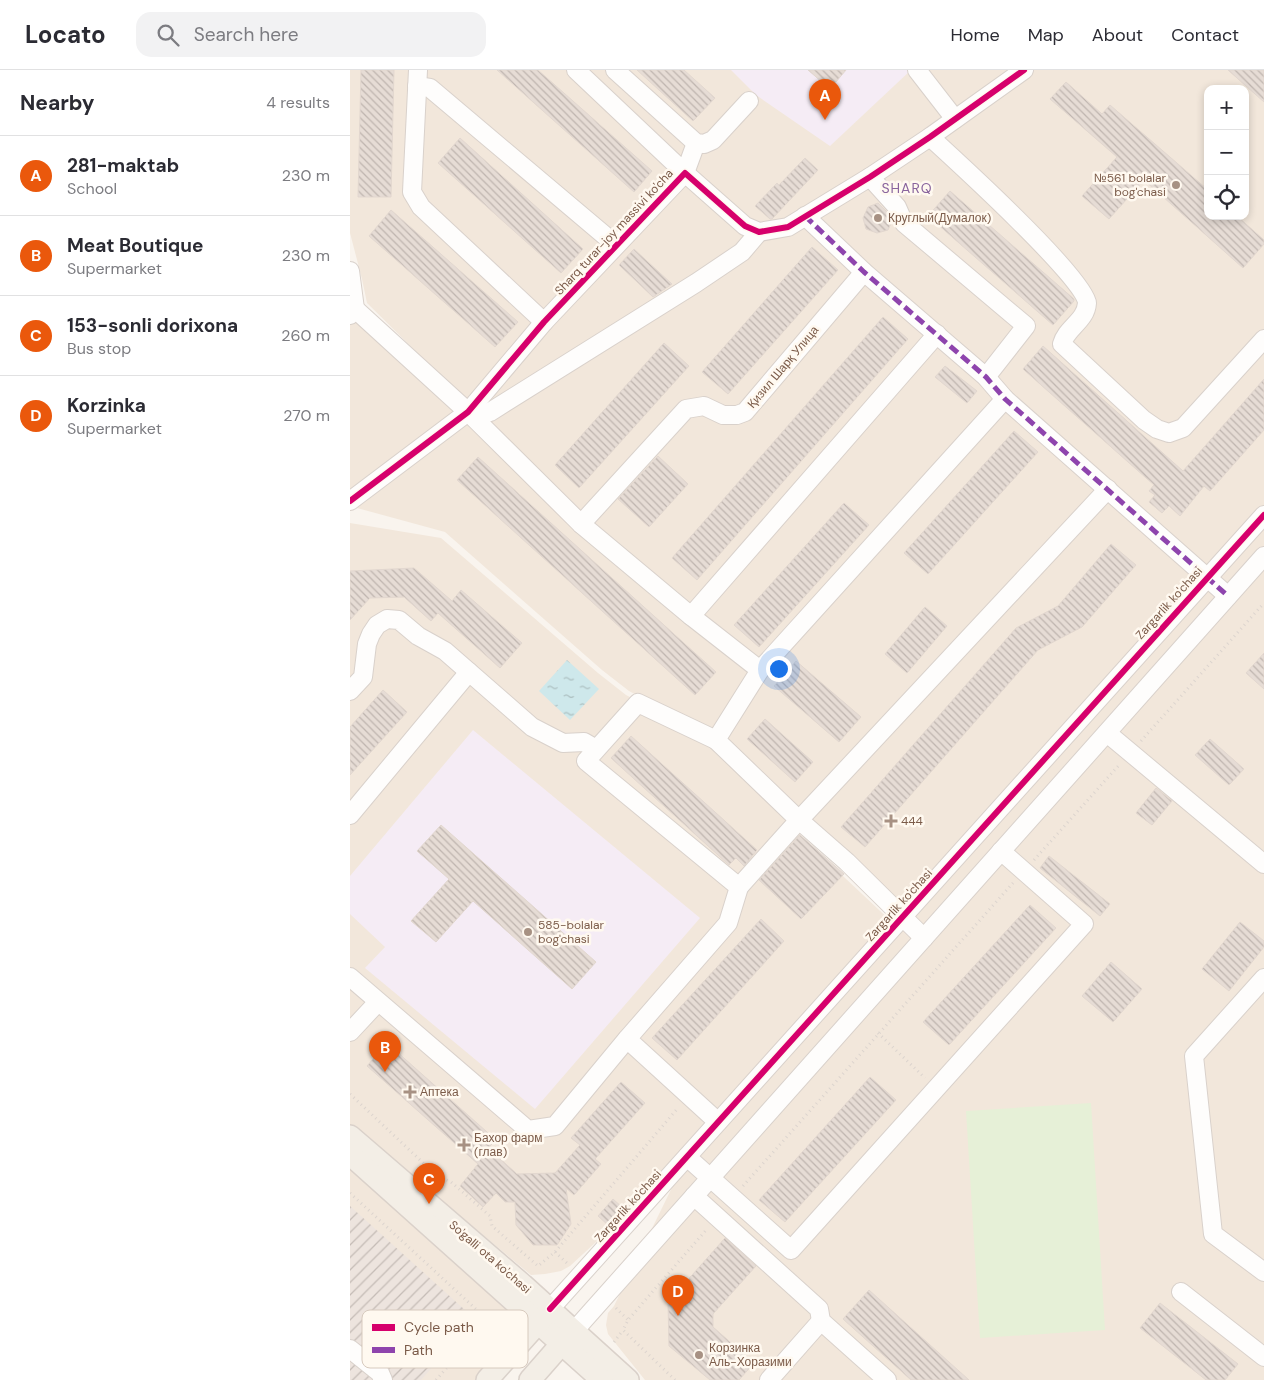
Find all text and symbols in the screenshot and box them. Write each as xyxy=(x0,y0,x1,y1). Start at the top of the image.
search box xyxy=(136,12,486,57)
text: Locato xyxy=(25,19,106,50)
icon: search xyxy=(154,21,182,49)
text: Search here xyxy=(194,22,299,47)
text: Home xyxy=(950,23,1000,47)
text: Map xyxy=(1028,23,1064,47)
text: About xyxy=(1092,23,1143,47)
text: Contact xyxy=(1171,23,1239,47)
pin: A xyxy=(809,79,841,120)
map controls xyxy=(1204,85,1249,220)
button: + xyxy=(1204,85,1249,130)
text: Nearby xyxy=(20,89,94,117)
text: 4 results xyxy=(266,92,330,113)
button: − xyxy=(1204,130,1249,175)
text: 281-maktab xyxy=(67,153,179,178)
text: A xyxy=(30,165,42,186)
text: 230 m xyxy=(282,165,330,186)
street label: Sharq turar-joy massivi ko'cha xyxy=(551,166,677,298)
place label: №561 bolalar bog'chasi xyxy=(1094,170,1167,200)
button: locate xyxy=(1204,175,1249,220)
text: School xyxy=(67,178,117,199)
district label: SHARQ xyxy=(881,179,933,197)
marker: №561 bolalar bog'chasi xyxy=(1170,179,1182,191)
place label: Круглый(Думалок) xyxy=(888,210,991,226)
marker: Круглый(Думалок) xyxy=(872,212,884,224)
text: Meat Boutique xyxy=(67,233,203,258)
text: B xyxy=(31,245,41,266)
text: 230 m xyxy=(282,245,330,266)
text: Supermarket xyxy=(67,258,162,279)
text: 153-sonli dorixona xyxy=(67,313,238,338)
street label: Қизил Шарқ Улица xyxy=(744,322,822,412)
text: C xyxy=(30,325,42,346)
text: 260 m xyxy=(281,325,330,346)
text: Bus stop xyxy=(67,338,131,359)
text: Korzinka xyxy=(67,393,146,418)
text: D xyxy=(30,405,42,426)
text: 270 m xyxy=(283,405,330,426)
text: Supermarket xyxy=(67,418,162,439)
street label: Zargarlik ko'chasi xyxy=(1132,563,1206,643)
your location xyxy=(766,656,792,682)
place label: 444 xyxy=(901,813,923,829)
marker: 444 xyxy=(885,815,897,827)
street label: Zargarlik ko'chasi xyxy=(862,865,936,945)
place label: 585-bolalar bog'chasi xyxy=(538,917,604,947)
marker: 585-bolalar bog'chasi xyxy=(522,926,534,938)
pin: B xyxy=(369,1031,401,1072)
place label: Аптека xyxy=(420,1084,459,1100)
marker: Аптека xyxy=(404,1086,416,1098)
place label: Бахор фарм (глав) xyxy=(474,1130,542,1160)
marker: Бахор фарм (глав) xyxy=(458,1139,470,1151)
pin: C xyxy=(413,1163,445,1204)
street label: Zargarlik ko'chasi xyxy=(591,1166,665,1246)
street label: So'galli ota ko'chasi xyxy=(446,1217,534,1297)
pin: D xyxy=(662,1275,694,1316)
legend xyxy=(362,1310,528,1368)
text: Cycle path xyxy=(404,1318,474,1336)
place label: Корзинка Аль-Хоразими xyxy=(709,1340,792,1370)
text: Path xyxy=(404,1341,433,1359)
marker: Корзинка Аль-Хоразими xyxy=(693,1349,705,1361)

